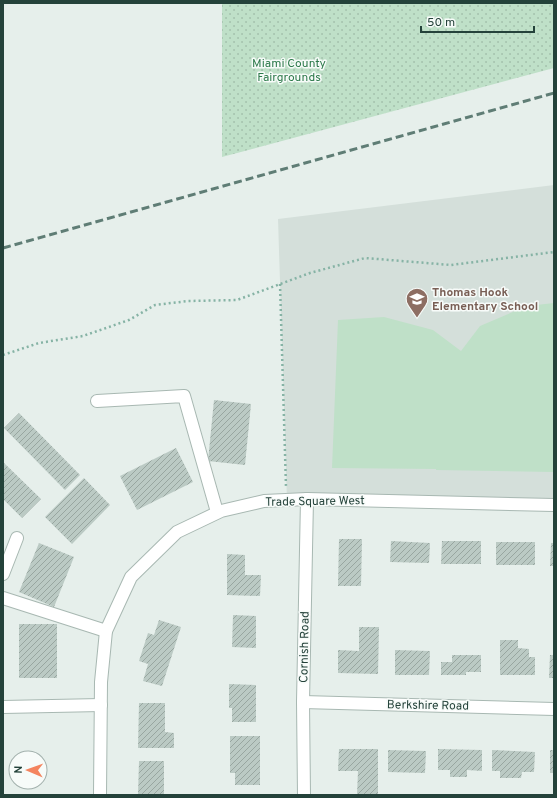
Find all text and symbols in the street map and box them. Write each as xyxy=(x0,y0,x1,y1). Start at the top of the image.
scale bar xyxy=(421,8,534,34)
text: 50 m xyxy=(427,15,455,31)
park label: Miami County Fairgrounds xyxy=(252,56,326,86)
place label: Thomas Hook Elementary School xyxy=(432,285,538,315)
school or university icon: Thomas Hook Elementary School xyxy=(404,286,430,319)
street label: Trade Square West xyxy=(265,493,365,511)
street label: Cornish Road xyxy=(296,611,314,683)
street label: Berkshire Road xyxy=(387,697,469,715)
north arrow xyxy=(8,750,48,790)
text: N xyxy=(12,765,26,774)

